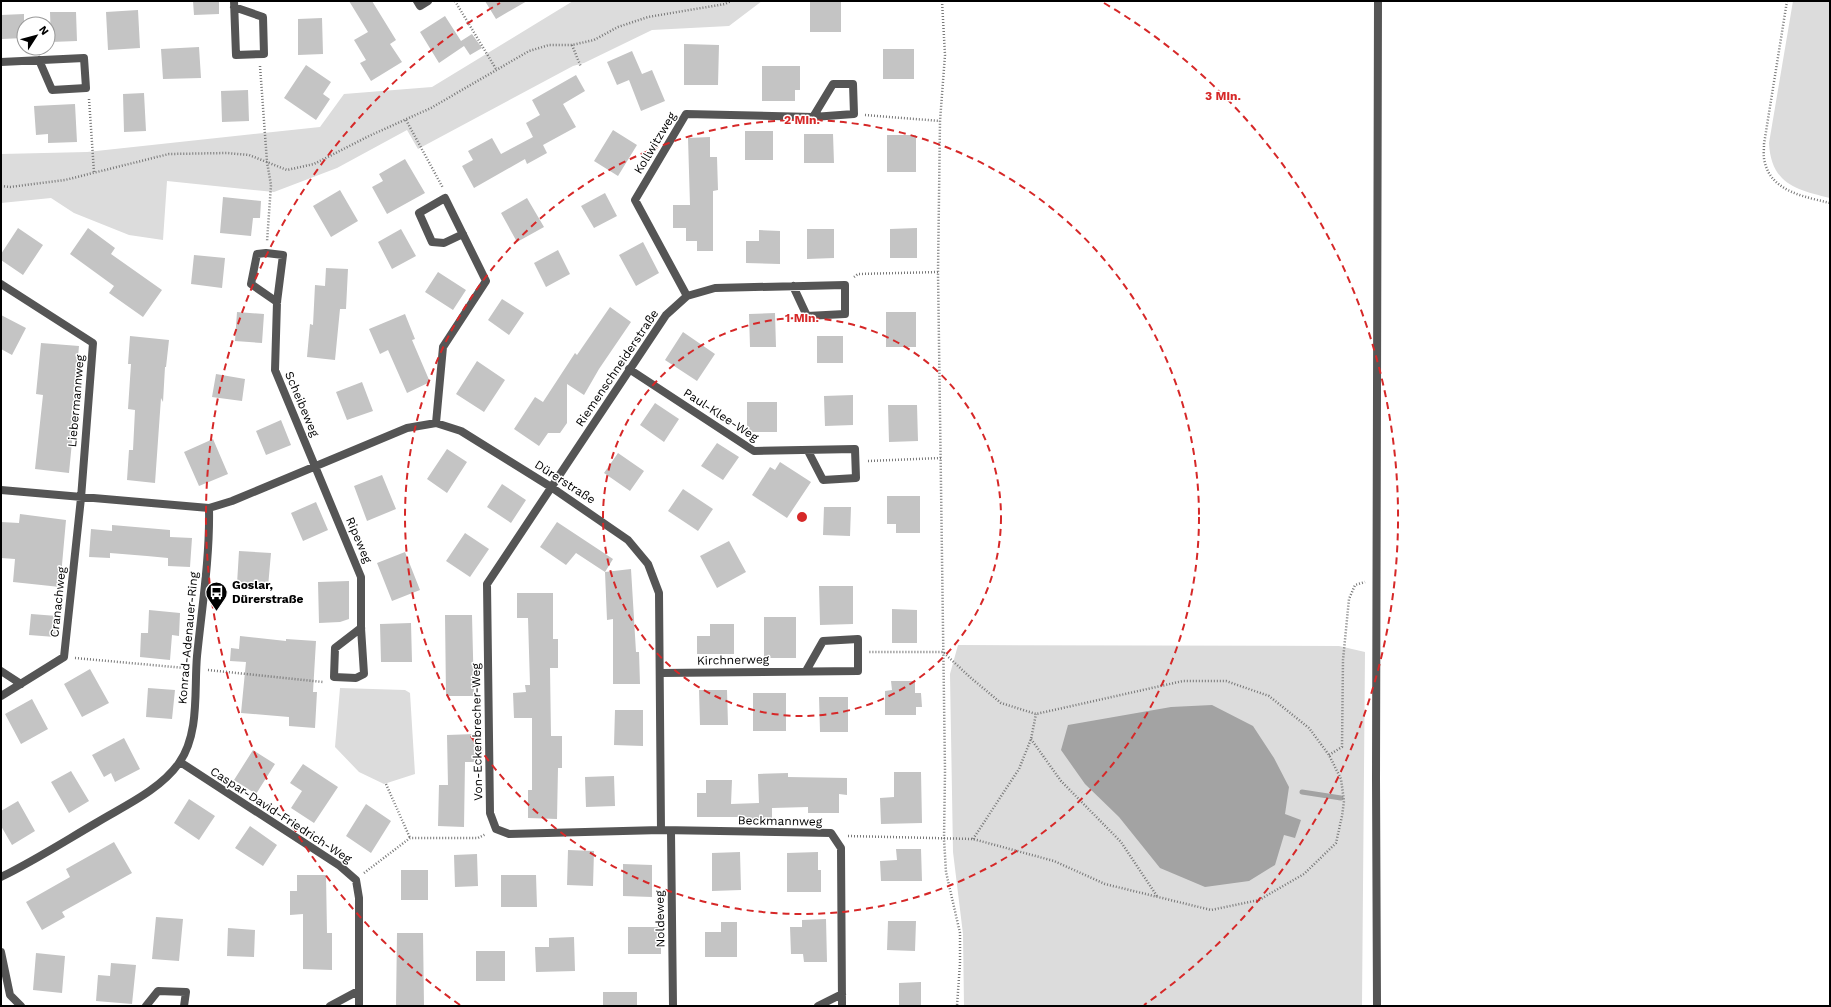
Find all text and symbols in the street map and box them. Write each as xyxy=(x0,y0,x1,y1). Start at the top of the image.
north arrow xyxy=(16,16,56,56)
text: N xyxy=(36,23,51,38)
text: 3 Min. xyxy=(1205,89,1241,103)
street label: Kollwitzweg xyxy=(631,109,679,176)
text: 2 Min. xyxy=(784,113,820,127)
street label: Riemenschneiderstraße xyxy=(573,307,661,429)
text: 1 Min. xyxy=(785,311,819,325)
street label: Liebermannweg xyxy=(65,354,87,448)
street label: Scheibeweg xyxy=(282,369,322,439)
street label: Paul-Klee-Weg xyxy=(681,386,762,445)
street label: Dürerstraße xyxy=(532,457,598,507)
centre of rings xyxy=(795,510,809,524)
street label: Ripeweg xyxy=(343,515,375,566)
street label: Cranachweg xyxy=(47,565,69,638)
street label: Konrad-Adenauer-Ring xyxy=(175,571,201,705)
place label: Goslar, Dürerstraße xyxy=(232,578,304,606)
bus stop icon: Goslar, Dürerstraße xyxy=(204,579,230,612)
street label: Kirchnerweg xyxy=(697,652,770,668)
street label: Von-Eckenbrecher-Weg xyxy=(469,663,485,801)
street label: Caspar-David-Friedrich-Weg xyxy=(208,764,355,866)
street label: Beckmannweg xyxy=(738,813,823,829)
street label: Noldeweg xyxy=(652,890,667,948)

